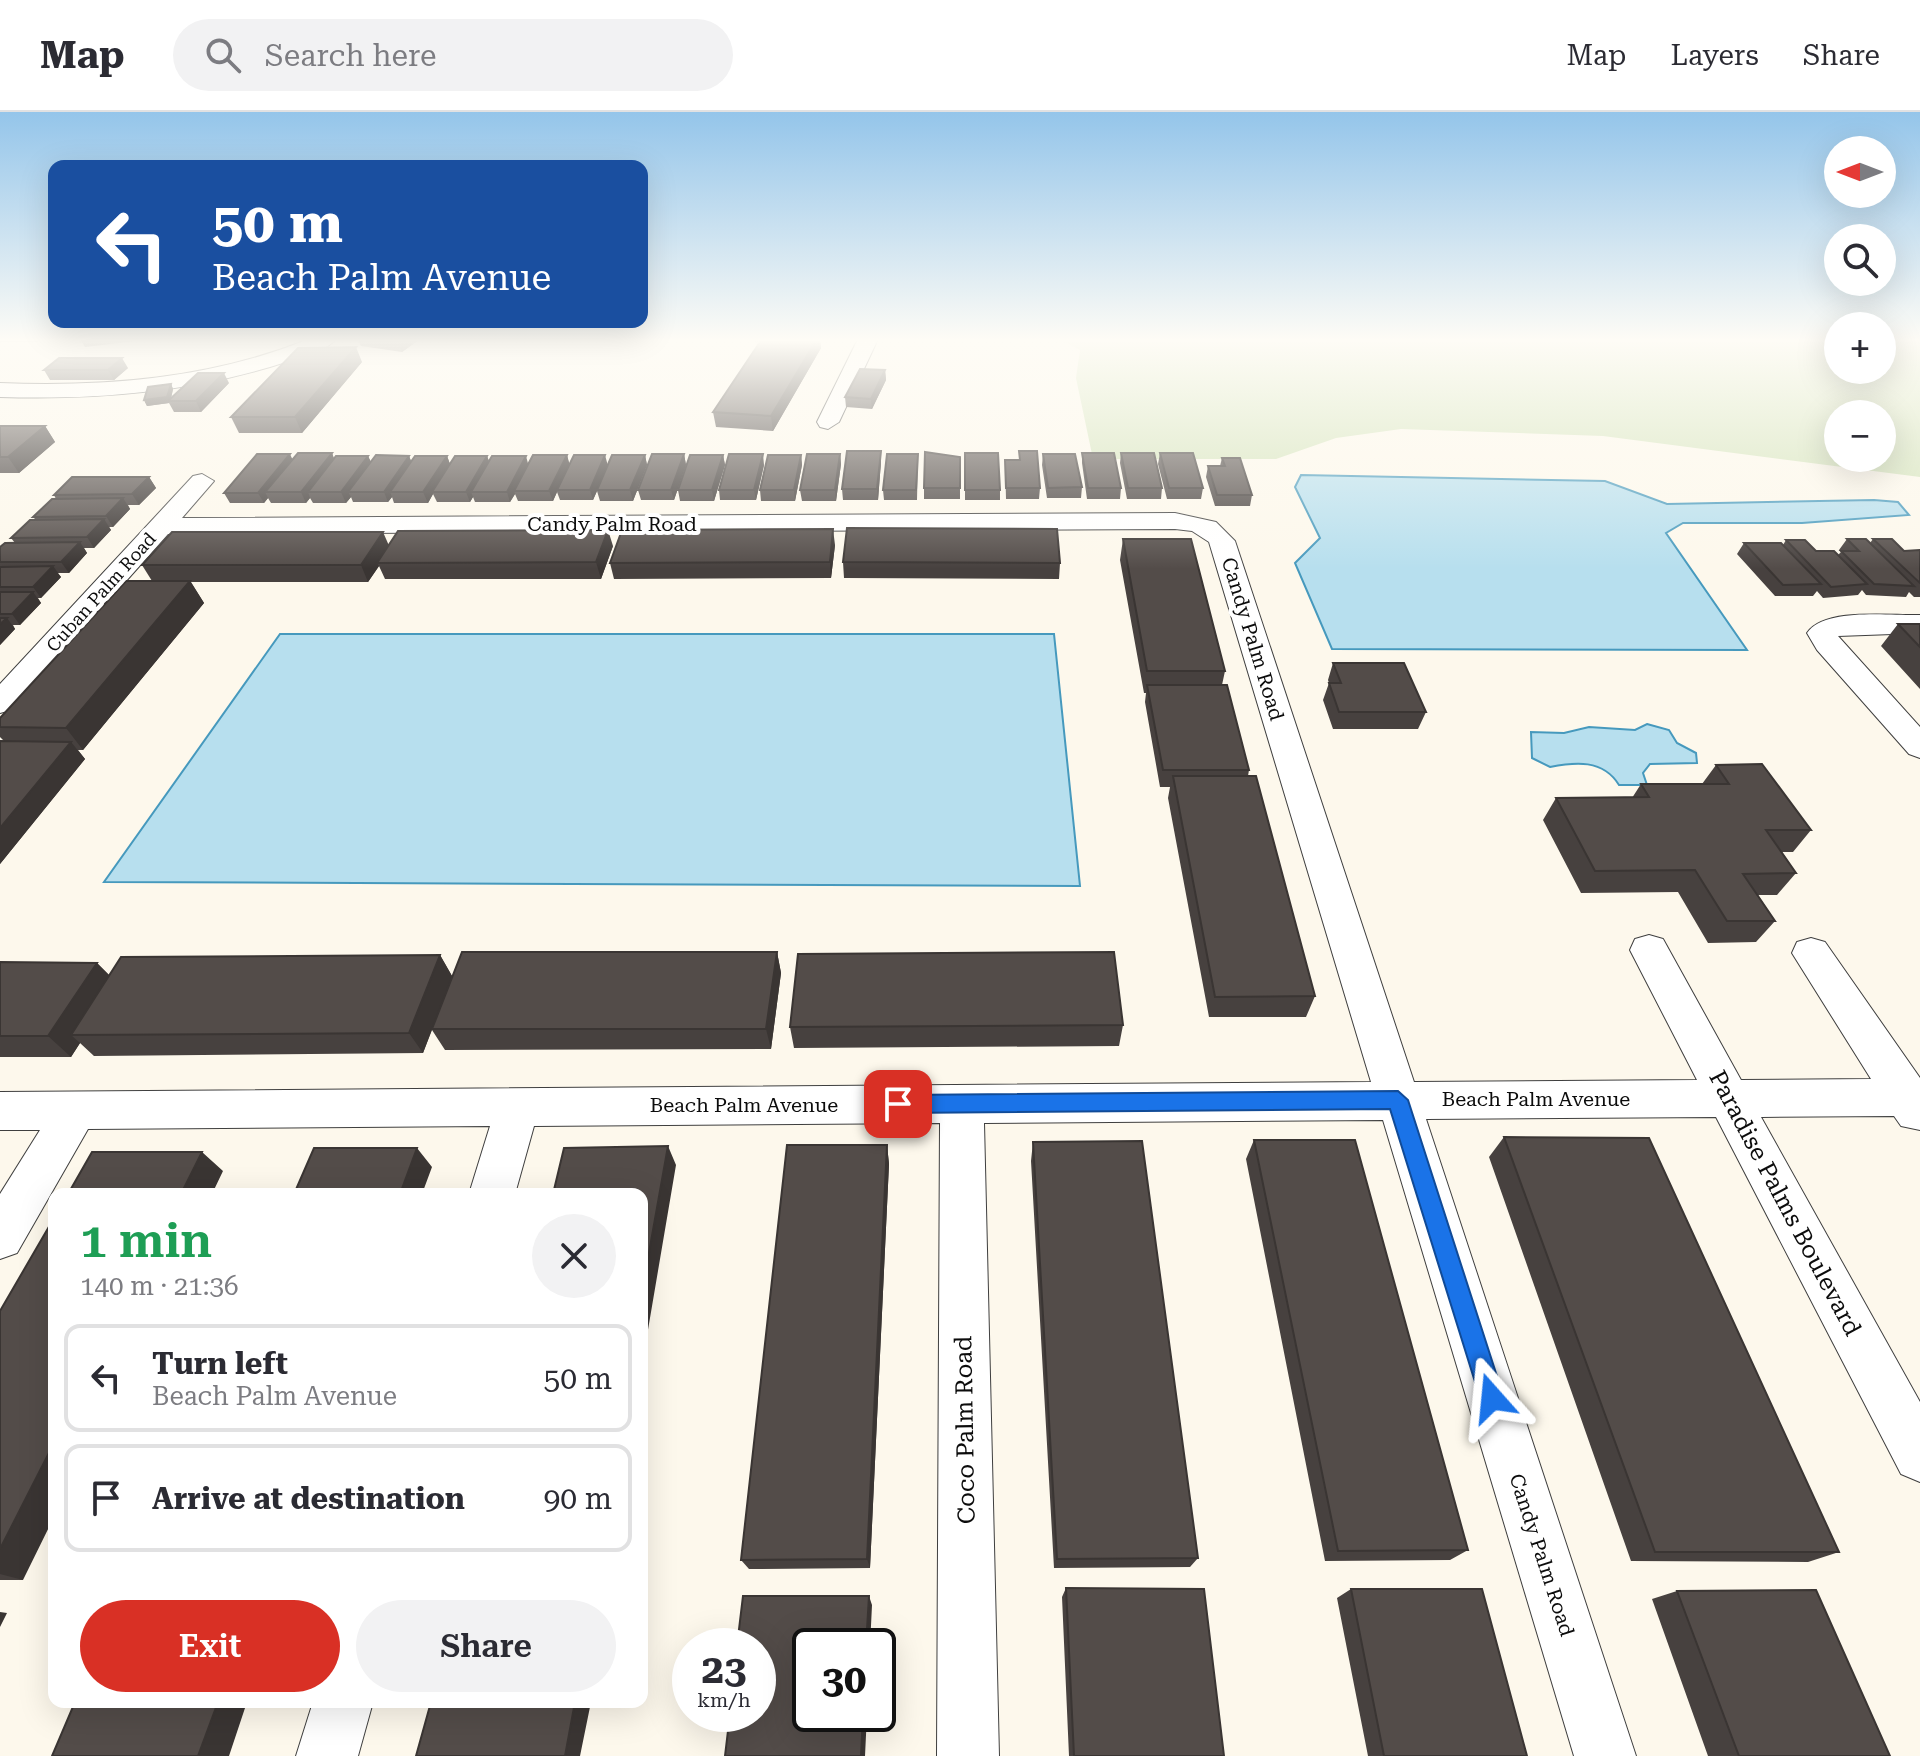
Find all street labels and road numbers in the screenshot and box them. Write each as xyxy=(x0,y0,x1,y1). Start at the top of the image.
street label: Candy Palm Road xyxy=(527,512,697,536)
street label: Cuban Palm Road xyxy=(42,528,160,656)
street label: Candy Palm Road xyxy=(1217,554,1289,724)
street label: Paradise Palms Boulevard xyxy=(1703,1066,1867,1340)
street label: Beach Palm Avenue xyxy=(1442,1087,1630,1111)
street label: Beach Palm Avenue xyxy=(650,1093,838,1117)
street label: Coco Palm Road xyxy=(949,1336,981,1524)
street label: Candy Palm Road xyxy=(1504,1471,1580,1640)

